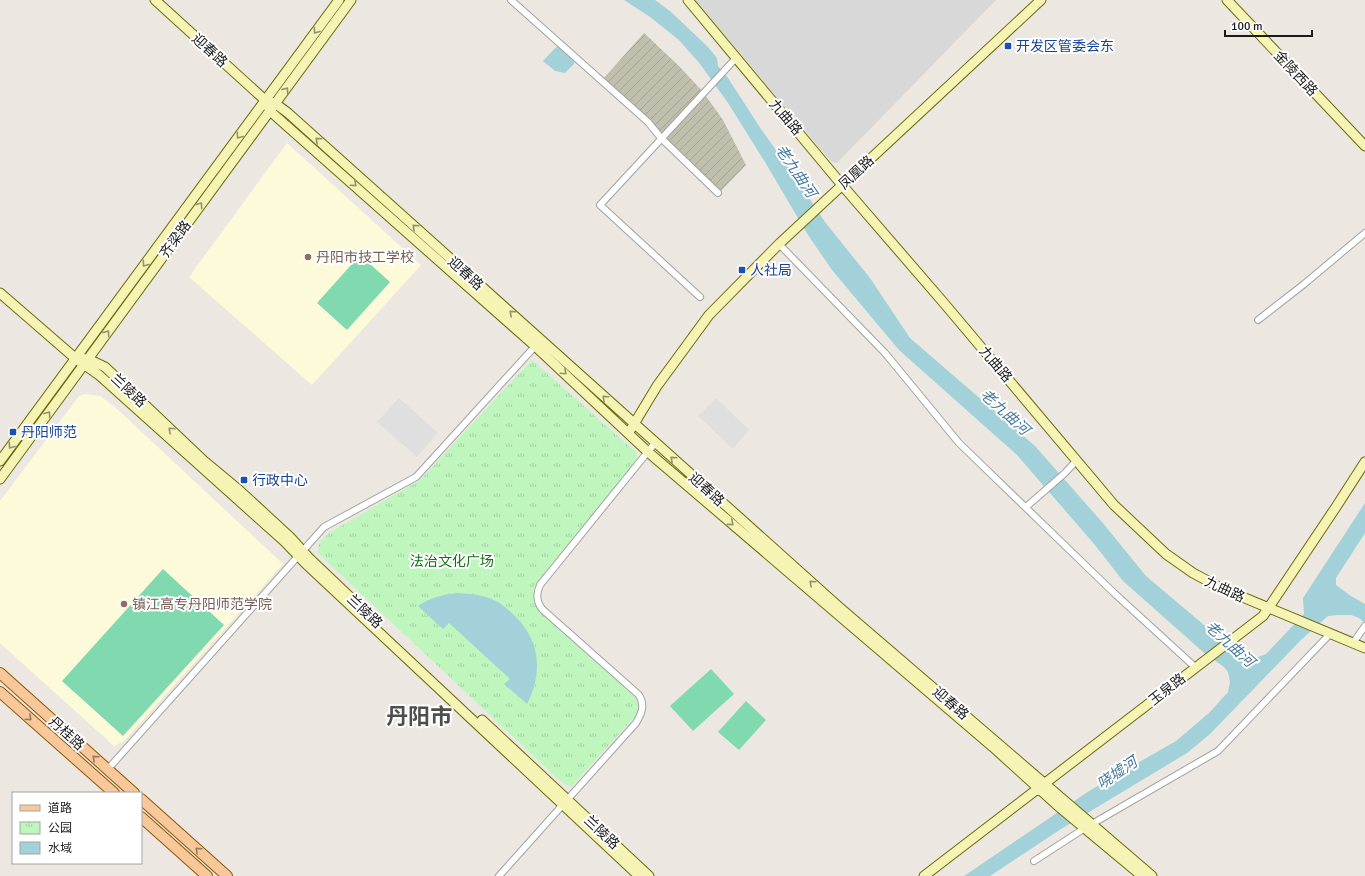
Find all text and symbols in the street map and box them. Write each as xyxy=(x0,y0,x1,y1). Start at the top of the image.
scale bar xyxy=(1225,12,1312,38)
text: 100 m xyxy=(1231,19,1263,34)
one-way arrow xyxy=(313,27,320,34)
street label: 迎春路 xyxy=(188,30,231,71)
place label: 开发区管委会东 xyxy=(1016,38,1114,55)
marker: 开发区管委会东 xyxy=(1003,41,1013,51)
street label: 金陵西路 xyxy=(1270,47,1321,100)
one-way arrow xyxy=(281,87,288,94)
street label: 九曲路 xyxy=(766,96,806,139)
one-way arrow xyxy=(236,132,243,139)
one-way arrow xyxy=(315,138,323,145)
water label: 老九曲河 xyxy=(772,141,822,203)
street label: 凤凰路 xyxy=(835,152,877,193)
one-way arrow xyxy=(349,179,357,187)
one-way arrow xyxy=(195,203,202,210)
street label: 齐梁路 xyxy=(156,217,195,261)
one-way arrow xyxy=(412,224,420,232)
place label: 丹阳市技工学校 xyxy=(316,249,414,266)
marker: 丹阳市技工学校 xyxy=(303,252,313,262)
street label: 迎春路 xyxy=(444,253,487,294)
one-way arrow xyxy=(143,259,150,266)
place label: 人社局 xyxy=(750,262,792,279)
marker: 人社局 xyxy=(737,265,747,275)
one-way arrow xyxy=(509,311,517,318)
one-way arrow xyxy=(102,330,110,337)
street label: 九曲路 xyxy=(976,343,1016,386)
one-way arrow xyxy=(559,368,566,375)
street label: 兰陵路 xyxy=(108,370,150,411)
water label: 老九曲河 xyxy=(977,385,1036,441)
one-way arrow xyxy=(602,395,610,402)
one-way arrow xyxy=(43,411,51,418)
place label: 丹阳师范 xyxy=(21,424,77,441)
marker: 丹阳师范 xyxy=(8,427,18,437)
one-way arrow xyxy=(168,427,176,434)
one-way arrow xyxy=(8,442,16,449)
one-way arrow xyxy=(670,456,678,464)
street label: 迎春路 xyxy=(685,469,728,510)
place label: 行政中心 xyxy=(252,472,308,489)
marker: 行政中心 xyxy=(239,475,249,485)
one-way arrow xyxy=(727,519,734,526)
park label: 法治文化广场 xyxy=(410,553,494,570)
street label: 九曲路 xyxy=(1202,573,1247,606)
one-way arrow xyxy=(809,580,817,587)
street label: 兰陵路 xyxy=(344,591,386,632)
place label: 镇江高专丹阳师范学院 xyxy=(132,596,272,613)
marker: 镇江高专丹阳师范学院 xyxy=(119,599,129,609)
water label: 老九曲河 xyxy=(1202,617,1261,673)
street label: 玉泉路 xyxy=(1146,670,1189,709)
street label: 迎春路 xyxy=(929,683,972,724)
district label: 丹阳市 xyxy=(386,703,452,730)
one-way arrow xyxy=(24,713,32,721)
street label: 丹桂路 xyxy=(45,713,88,754)
water label: 哓墟河 xyxy=(1093,751,1143,793)
one-way arrow xyxy=(92,755,99,762)
legend xyxy=(12,792,142,864)
text: 道路 xyxy=(48,801,72,816)
street label: 兰陵路 xyxy=(581,812,623,853)
text: 公园 xyxy=(48,821,72,836)
text: 水域 xyxy=(48,841,72,856)
one-way arrow xyxy=(195,848,202,855)

